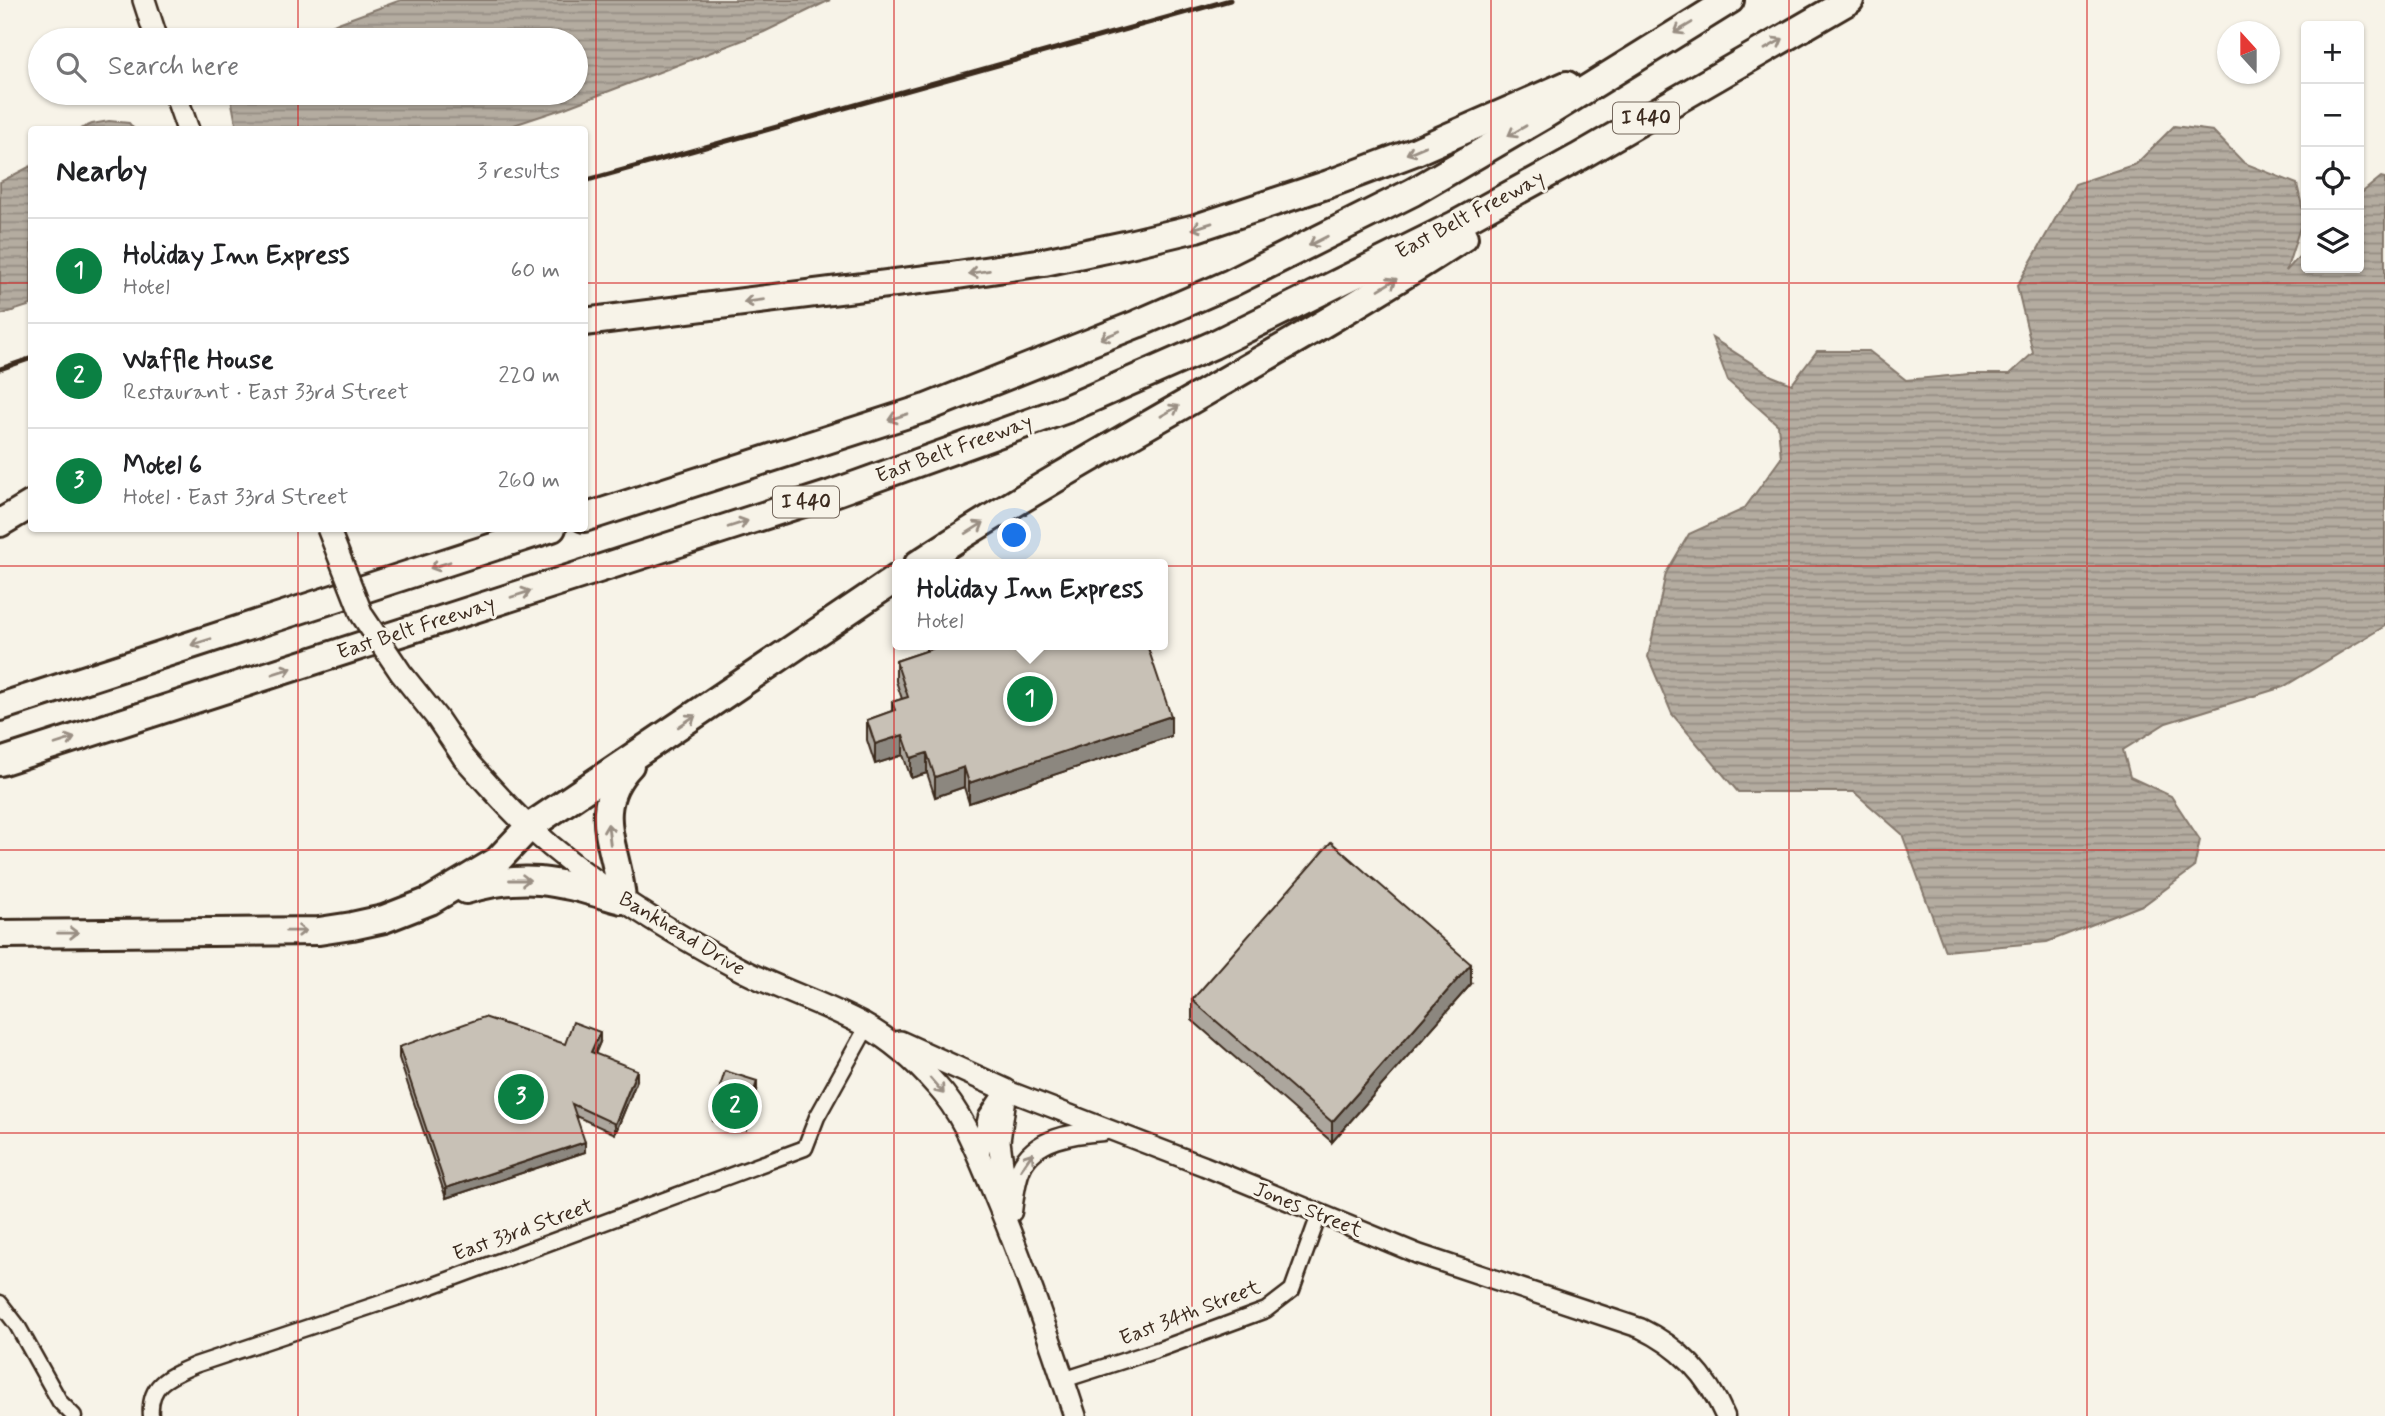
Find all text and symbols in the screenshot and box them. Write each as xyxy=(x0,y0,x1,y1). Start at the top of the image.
one-way arrow xyxy=(1674,21,1694,35)
north arrow xyxy=(2217,21,2280,84)
map controls xyxy=(2301,21,2364,273)
button: + xyxy=(2301,21,2364,84)
search box xyxy=(28,28,588,105)
one-way arrow xyxy=(1763,37,1784,50)
icon: search xyxy=(52,48,90,86)
text: Search here xyxy=(108,50,239,84)
button: − xyxy=(2301,84,2364,147)
road number: I 440 xyxy=(1613,102,1679,134)
one-way arrow xyxy=(1507,124,1527,138)
one-way arrow xyxy=(1406,144,1428,157)
button: locate xyxy=(2301,147,2364,210)
text: Nearby xyxy=(56,152,147,191)
text: 3 results xyxy=(477,157,560,187)
street label: East Belt Freeway xyxy=(1391,164,1549,266)
button: layers xyxy=(2301,210,2364,273)
one-way arrow xyxy=(1191,220,1213,233)
one-way arrow xyxy=(1308,234,1328,248)
text: Holiday Inn Express xyxy=(123,239,350,273)
text: 1 xyxy=(74,256,84,286)
text: 60 m xyxy=(511,256,560,286)
one-way arrow xyxy=(968,266,991,279)
text: Hotel xyxy=(123,273,170,303)
one-way arrow xyxy=(1378,277,1398,291)
one-way arrow xyxy=(743,295,766,308)
one-way arrow xyxy=(1100,329,1122,342)
text: Waffle House xyxy=(123,344,273,378)
text: 2 xyxy=(73,361,85,391)
text: 220 m xyxy=(498,361,560,391)
text: Restaurant · East 33rd Street xyxy=(123,378,409,408)
one-way arrow xyxy=(1160,403,1180,417)
street label: East Belt Freeway xyxy=(872,408,1036,490)
one-way arrow xyxy=(888,412,910,424)
text: Motel 6 xyxy=(123,449,202,483)
text: 3 xyxy=(74,466,84,496)
text: 260 m xyxy=(498,466,560,496)
text: Hotel · East 33rd Street xyxy=(123,483,348,513)
road number: I 440 xyxy=(773,486,839,517)
one-way arrow xyxy=(727,517,749,530)
your location xyxy=(997,518,1031,552)
one-way arrow xyxy=(965,520,985,534)
one-way arrow xyxy=(430,559,452,572)
popup xyxy=(892,559,1168,650)
text: Holiday Inn Express xyxy=(917,573,1143,607)
one-way arrow xyxy=(510,587,532,599)
street label: East Belt Freeway xyxy=(333,589,499,667)
text: Hotel xyxy=(917,607,964,637)
one-way arrow xyxy=(190,637,212,649)
one-way arrow xyxy=(270,664,292,676)
pin: 1 xyxy=(1007,673,1053,725)
one-way arrow xyxy=(677,714,697,728)
one-way arrow xyxy=(54,734,76,747)
one-way arrow xyxy=(602,823,615,846)
one-way arrow xyxy=(508,873,531,887)
street label: Bankhead Drive xyxy=(613,885,751,983)
one-way arrow xyxy=(284,924,307,938)
one-way arrow xyxy=(56,926,79,940)
pin: 3 xyxy=(498,1071,544,1123)
one-way arrow xyxy=(929,1077,945,1095)
pin: 2 xyxy=(712,1080,758,1132)
one-way arrow xyxy=(1020,1152,1034,1171)
street label: Jones Street xyxy=(1249,1175,1367,1245)
street label: East 33rd Street xyxy=(449,1192,597,1268)
street label: East 34th Street xyxy=(1116,1273,1265,1353)

